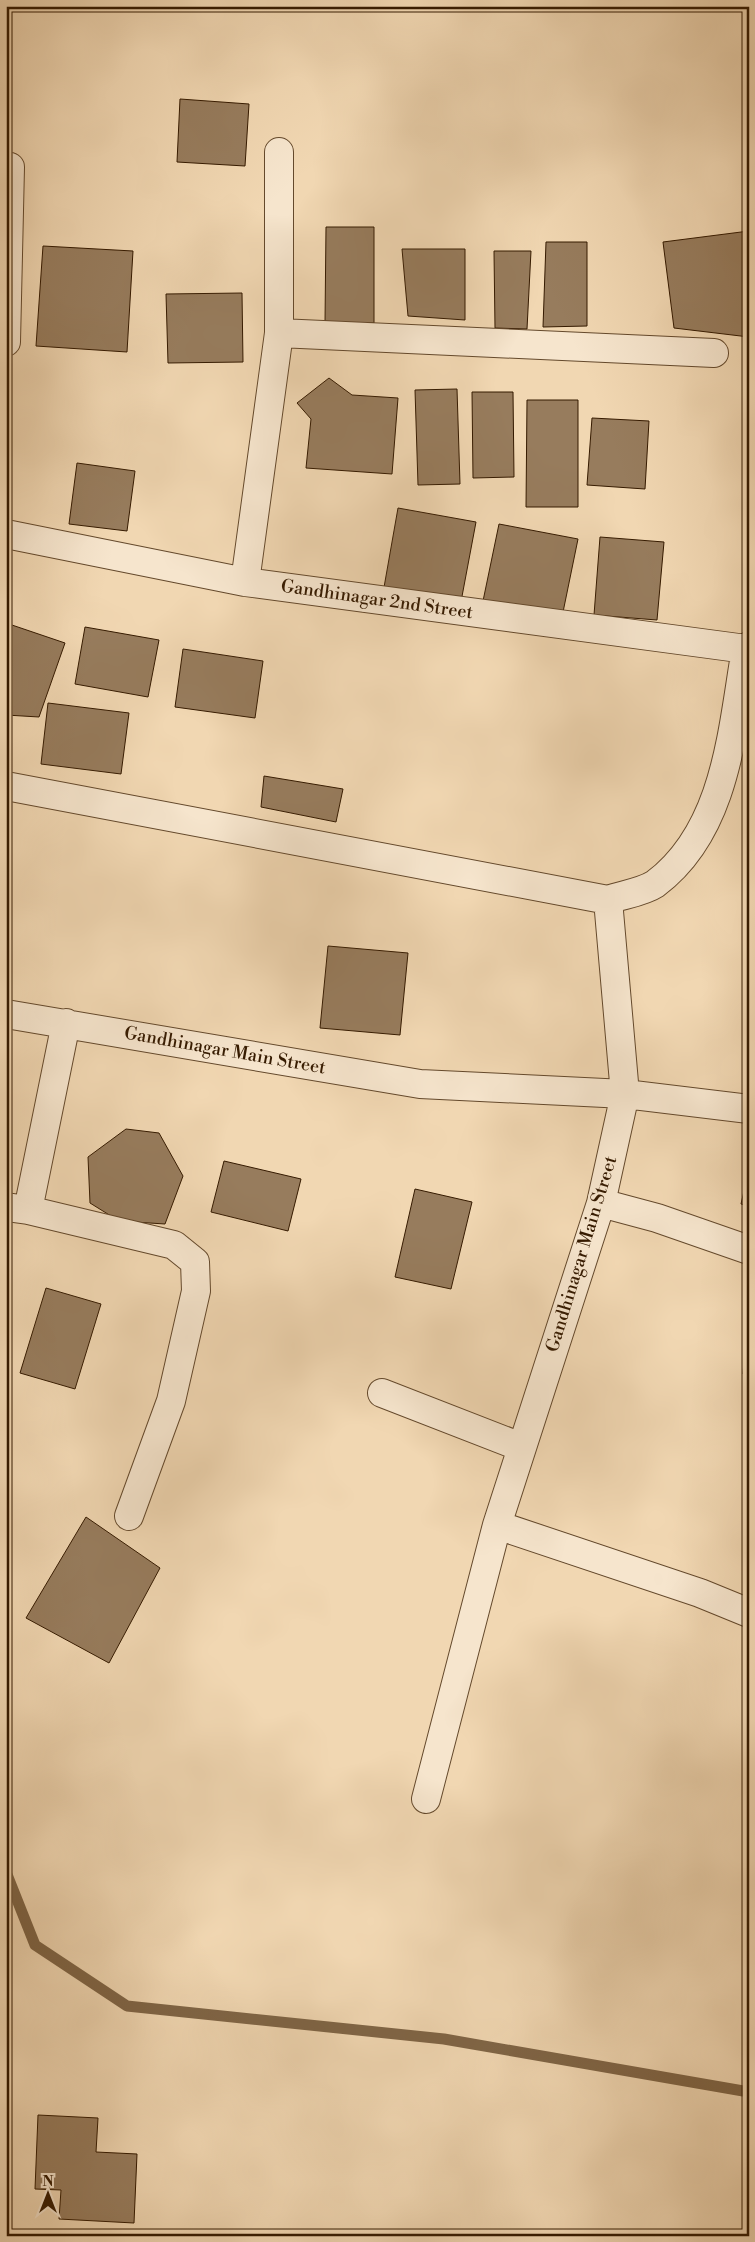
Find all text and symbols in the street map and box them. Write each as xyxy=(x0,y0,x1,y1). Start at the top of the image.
street label: Gandhinagar 2nd Street xyxy=(279,575,475,624)
street label: Gandhinagar Main Street xyxy=(122,1021,328,1080)
street label: Gandhinagar Main Street xyxy=(541,1153,622,1355)
north arrow xyxy=(22,2170,72,2220)
text: N xyxy=(42,2173,54,2191)

